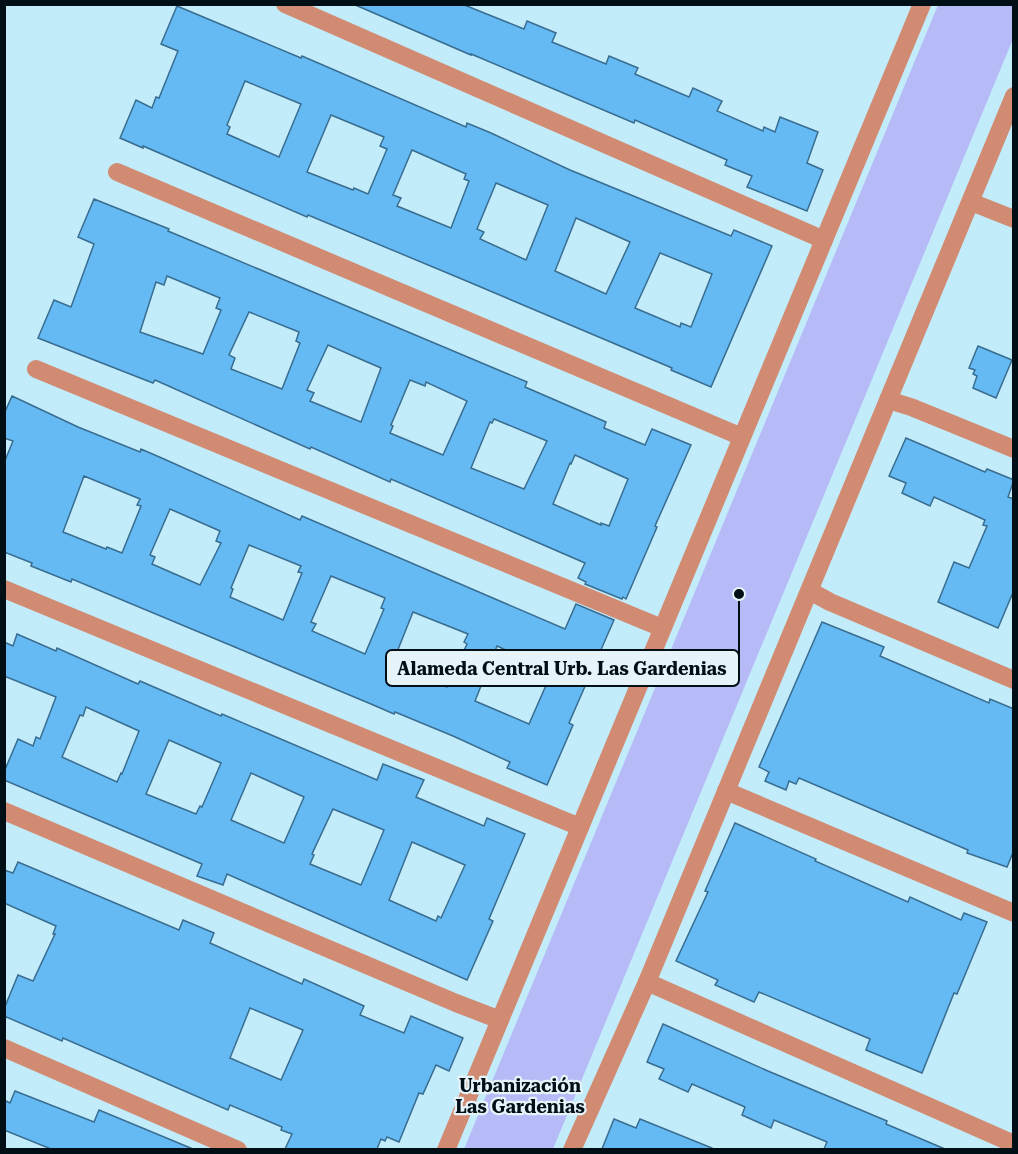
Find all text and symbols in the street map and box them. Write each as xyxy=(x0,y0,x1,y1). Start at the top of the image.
callout: Alameda Central Urb. Las Gardenias xyxy=(386,650,739,686)
text: Alameda Central Urb. Las Gardenias xyxy=(397,658,727,679)
district label: Urbanización Las Gardenias xyxy=(455,1075,585,1117)

